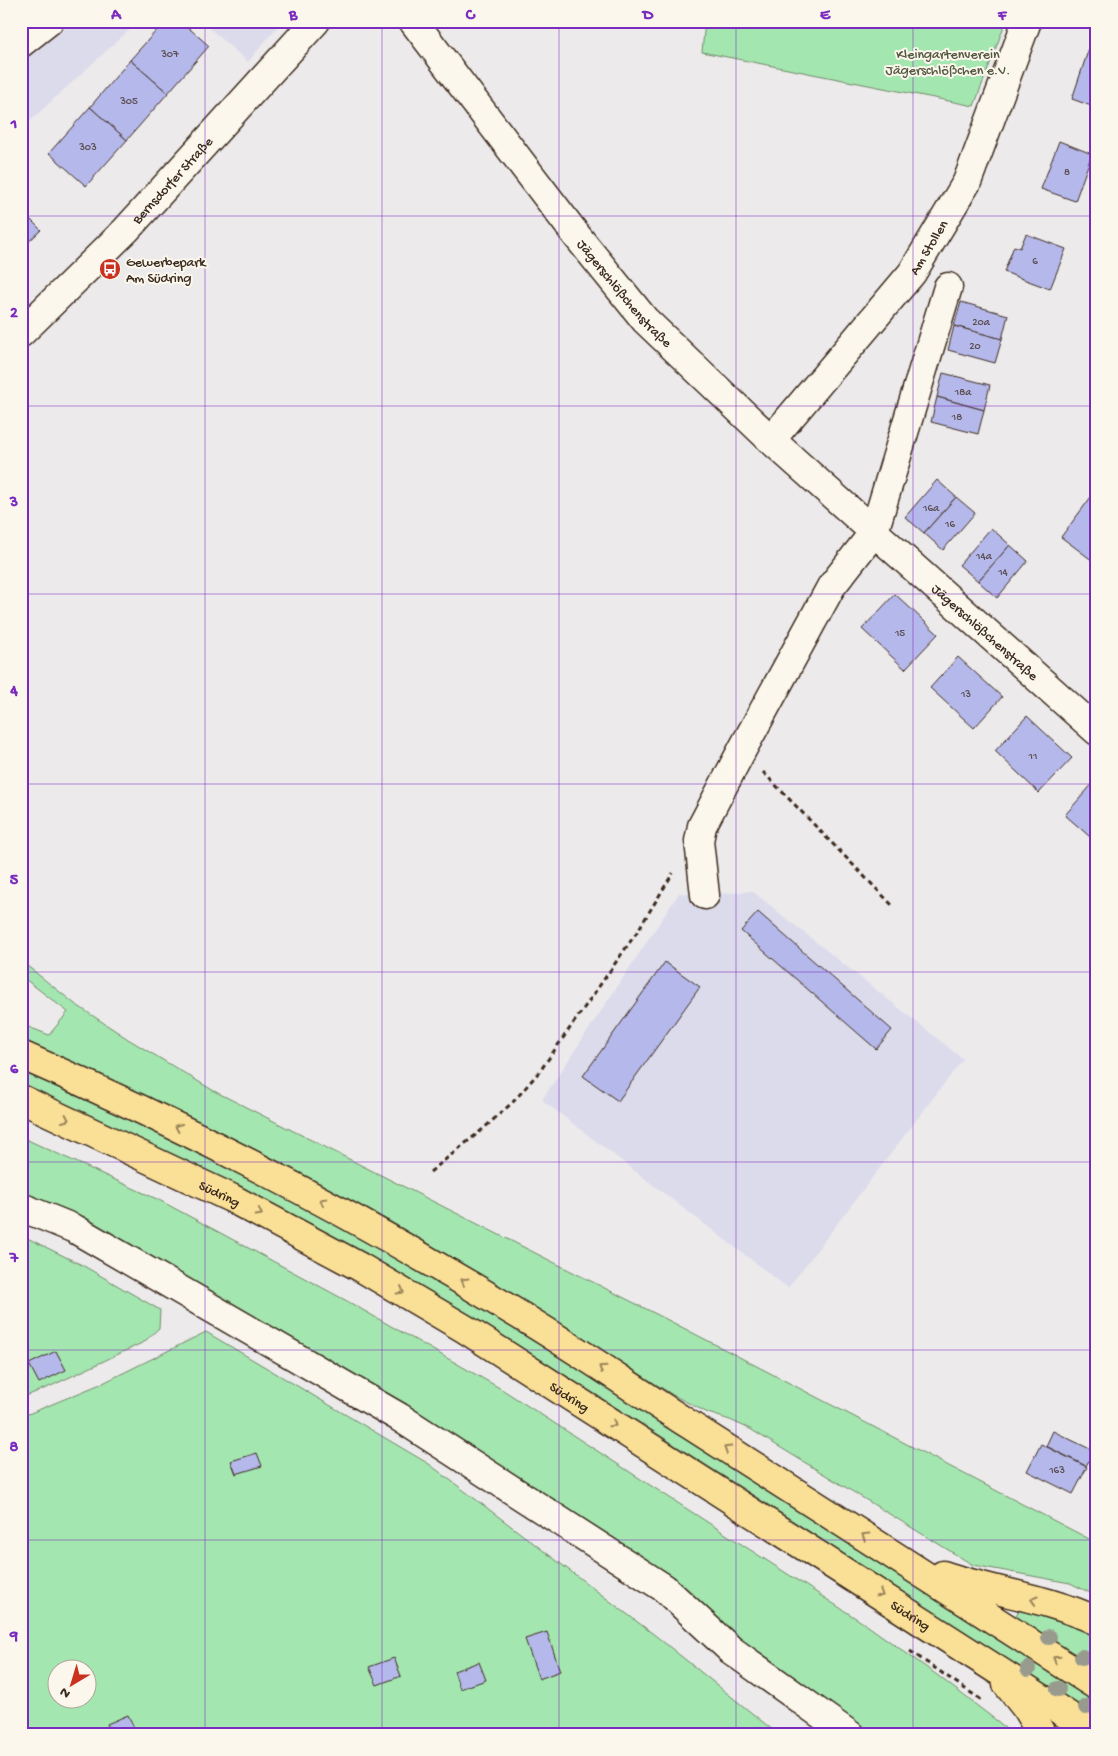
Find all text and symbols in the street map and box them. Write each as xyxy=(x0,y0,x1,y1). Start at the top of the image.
text: A xyxy=(110,7,122,26)
text: B xyxy=(288,7,298,26)
text: C xyxy=(465,7,476,26)
text: D xyxy=(641,7,654,26)
text: E xyxy=(820,7,831,26)
text: F xyxy=(997,7,1008,26)
park label: Kleingartenverein Jägerschlößchen e.V. xyxy=(886,47,1010,80)
house number: 307 xyxy=(160,49,179,61)
house number: 305 xyxy=(119,96,138,108)
text: 1 xyxy=(10,116,17,135)
street label: Bernsdorfer Straße xyxy=(129,134,218,229)
house number: 303 xyxy=(78,142,97,154)
house number: 8 xyxy=(1064,167,1070,179)
street label: Am Stollen xyxy=(907,217,953,279)
street label: Jägerschlößchenstraße xyxy=(572,237,675,353)
place label: Gewerbepark Am Südring xyxy=(126,255,207,288)
house number: 6 xyxy=(1032,256,1038,268)
bus stop icon: Gewerbepark Am Südring xyxy=(98,257,122,281)
text: 2 xyxy=(10,305,18,324)
house number: 20a xyxy=(972,317,991,329)
house number: 20 xyxy=(969,341,981,353)
house number: 18a xyxy=(954,387,972,399)
house number: 18 xyxy=(951,412,962,424)
text: 3 xyxy=(9,494,18,513)
house number: 16a xyxy=(922,503,940,515)
house number: 16 xyxy=(944,519,955,531)
house number: 14a xyxy=(975,551,993,563)
house number: 14 xyxy=(997,567,1009,579)
street label: Jägerschlößchenstraße xyxy=(927,581,1041,686)
house number: 15 xyxy=(894,628,905,640)
text: 4 xyxy=(9,683,18,702)
house number: 13 xyxy=(960,689,971,701)
house number: 11 xyxy=(1028,751,1037,763)
text: 5 xyxy=(10,872,19,891)
text: 6 xyxy=(10,1061,19,1080)
one-way arrow xyxy=(61,1113,70,1123)
one-way arrow xyxy=(174,1123,183,1134)
street label: Südring xyxy=(195,1178,242,1212)
one-way arrow xyxy=(319,1198,328,1208)
one-way arrow xyxy=(254,1207,263,1217)
text: 7 xyxy=(9,1250,19,1269)
one-way arrow xyxy=(461,1278,470,1288)
one-way arrow xyxy=(396,1285,405,1295)
one-way arrow xyxy=(598,1365,607,1374)
street label: Südring xyxy=(545,1379,592,1417)
one-way arrow xyxy=(608,1417,617,1427)
text: 8 xyxy=(10,1439,19,1458)
one-way arrow xyxy=(724,1446,733,1456)
house number: 163 xyxy=(1048,1465,1065,1477)
one-way arrow xyxy=(861,1533,870,1543)
one-way arrow xyxy=(874,1588,883,1597)
one-way arrow xyxy=(1030,1596,1039,1606)
street label: Südring xyxy=(886,1598,933,1636)
text: 9 xyxy=(9,1628,18,1647)
one-way arrow xyxy=(1052,1656,1061,1665)
north arrow xyxy=(48,1658,98,1708)
text: N xyxy=(57,1683,74,1702)

